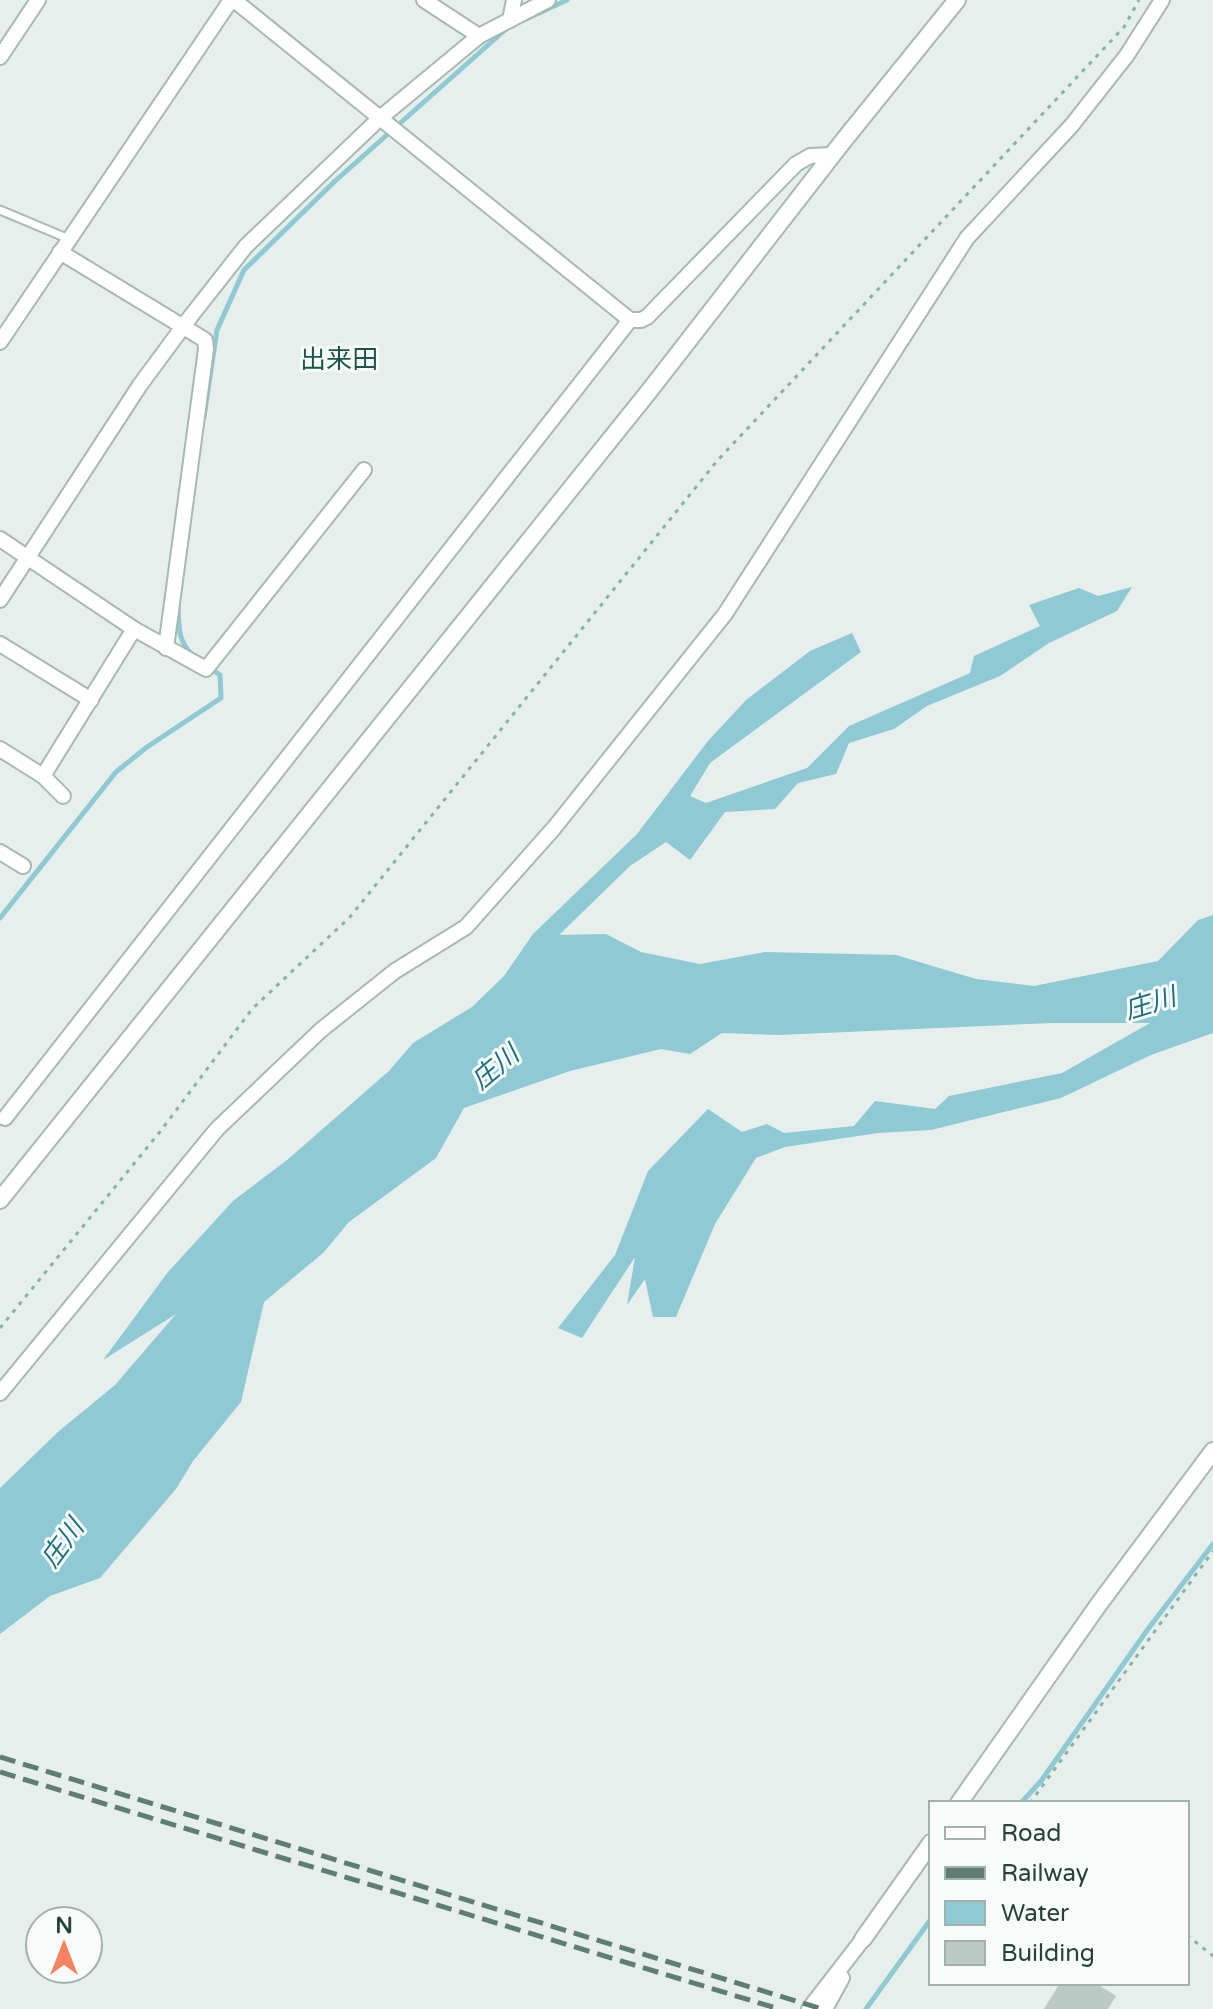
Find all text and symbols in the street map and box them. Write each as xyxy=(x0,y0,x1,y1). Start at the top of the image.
district label: 出来田 xyxy=(300,344,378,375)
water label: 庄川 xyxy=(1121,980,1182,1026)
water label: 庄川 xyxy=(465,1037,527,1096)
water label: 庄川 xyxy=(35,1511,92,1573)
legend xyxy=(929,1801,1189,1985)
text: Road xyxy=(1001,1819,1061,1848)
text: Railway xyxy=(1001,1859,1089,1888)
text: Water xyxy=(1001,1899,1070,1928)
north arrow xyxy=(24,1905,104,1985)
text: N xyxy=(55,1913,73,1939)
text: Building xyxy=(1001,1939,1095,1968)

